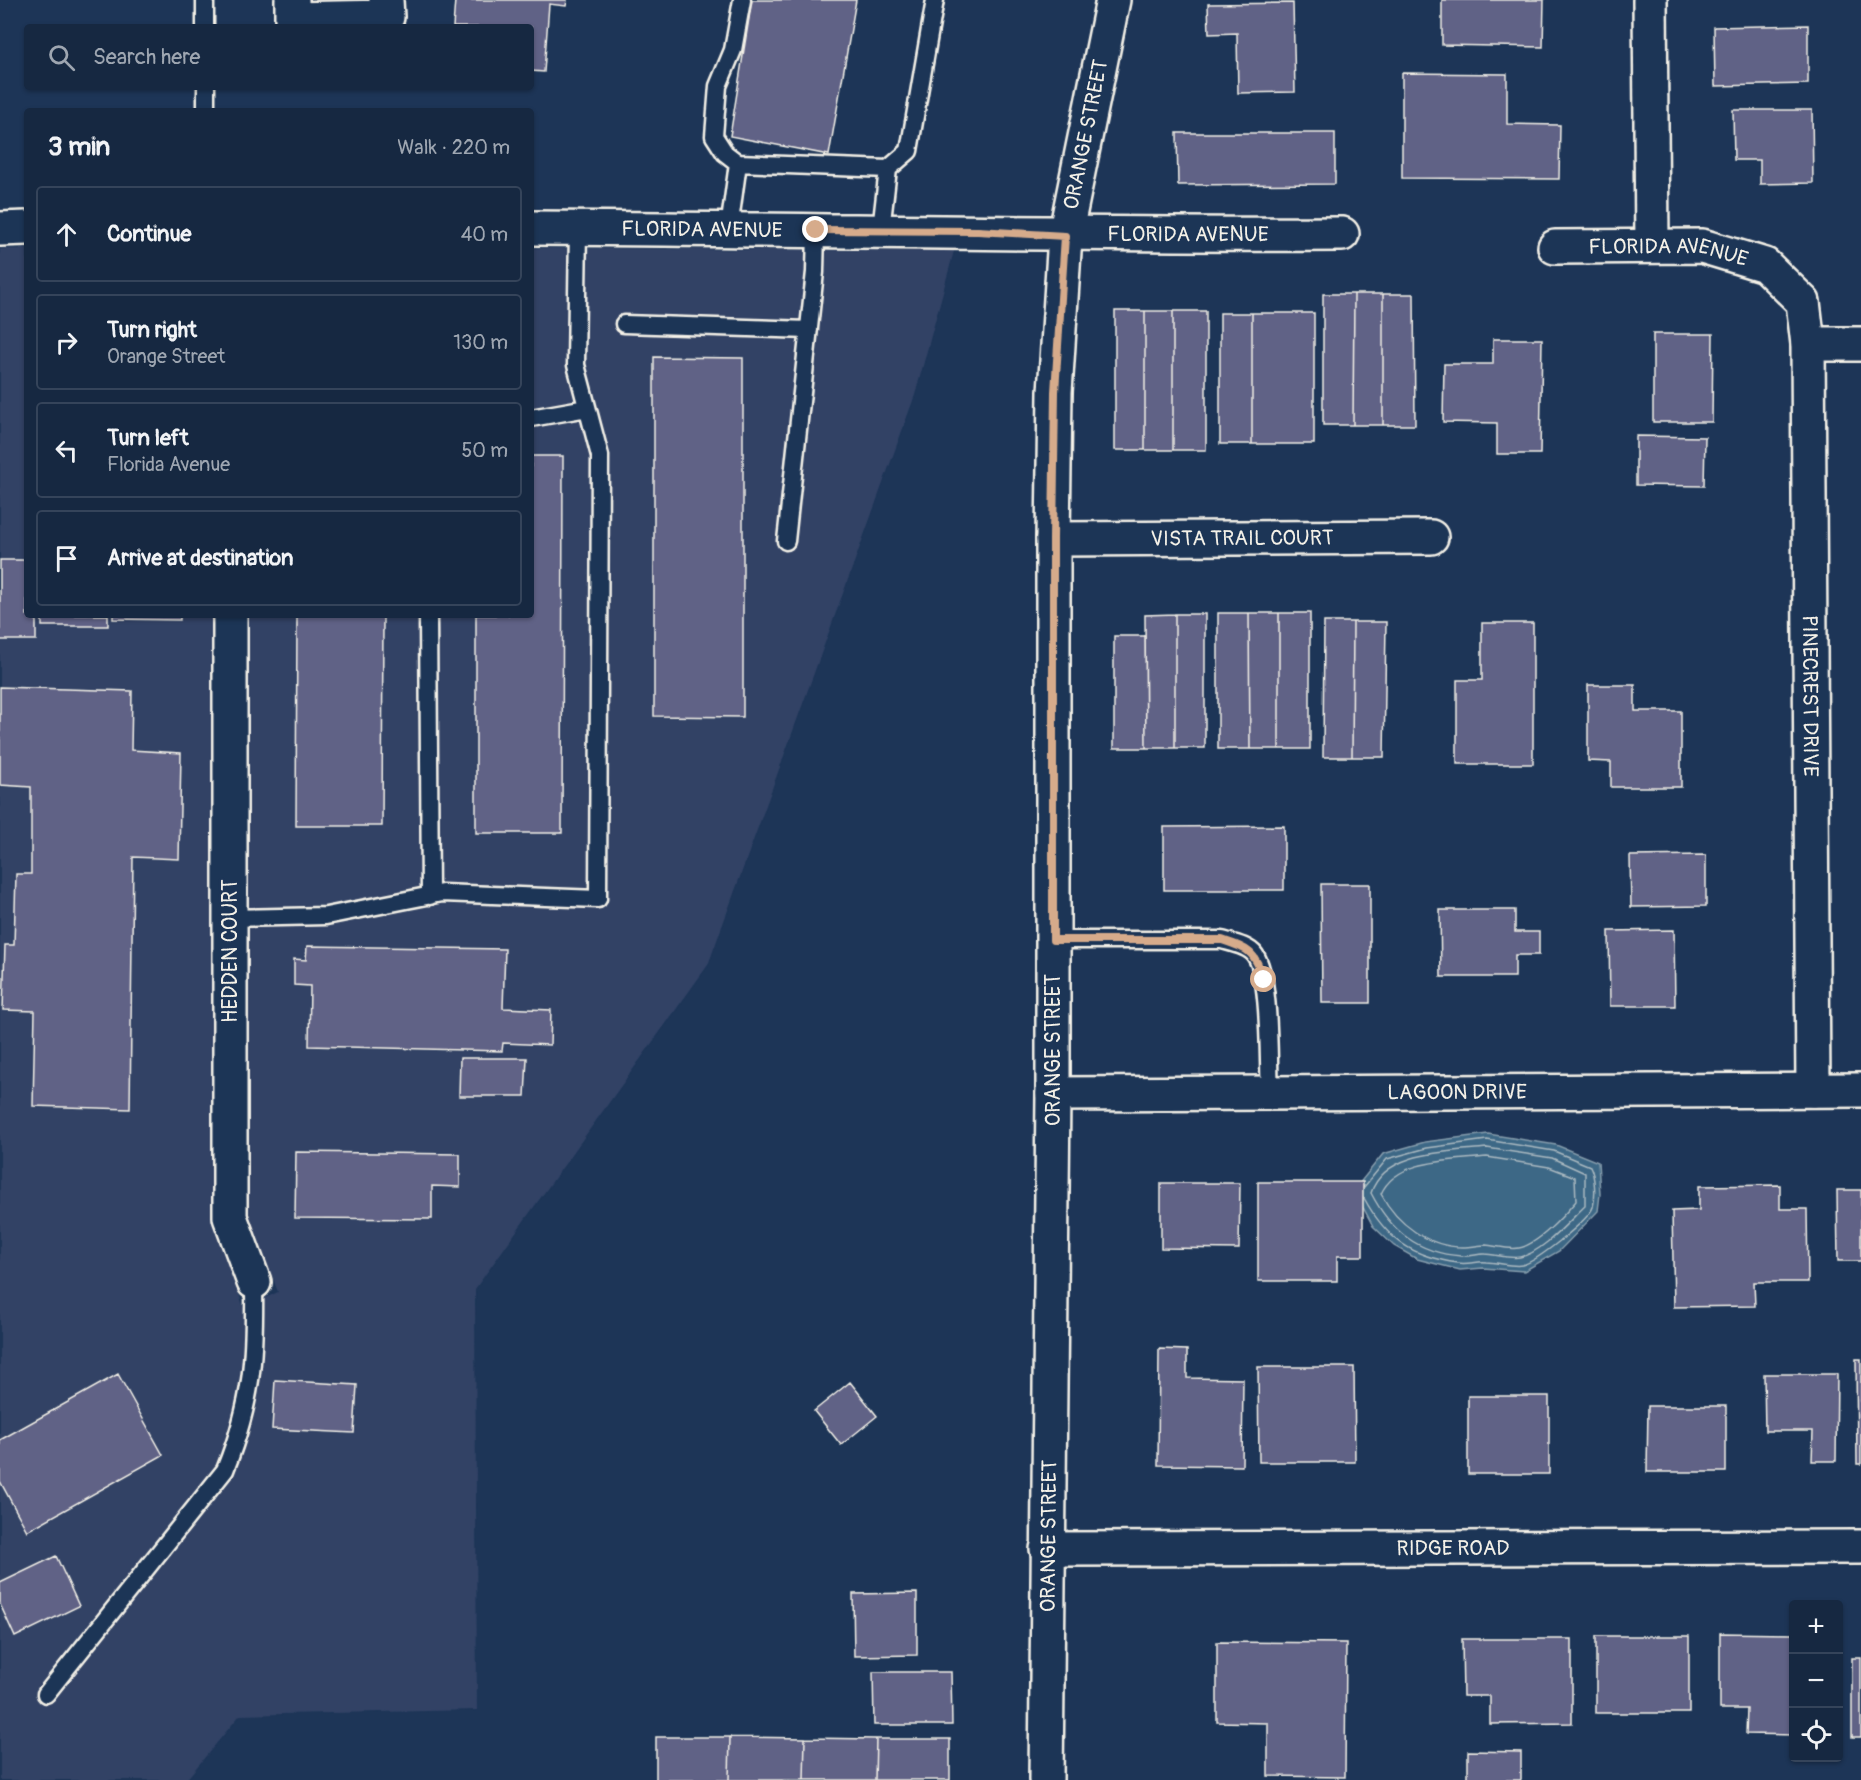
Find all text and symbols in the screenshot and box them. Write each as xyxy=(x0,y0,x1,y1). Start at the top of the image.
search box xyxy=(24,24,534,90)
icon: search xyxy=(45,41,78,74)
text: Search here xyxy=(93,43,200,71)
street label: ORANGE STREET xyxy=(1057,57,1114,212)
text: 3 min xyxy=(48,131,110,163)
text: Walk · 220 m xyxy=(397,135,510,160)
street label: FLORIDA AVENUE xyxy=(621,215,783,244)
route end xyxy=(802,216,828,242)
icon: ahead xyxy=(50,218,83,251)
text: Continue xyxy=(107,220,191,248)
street label: FLORIDA AVENUE xyxy=(1107,220,1269,248)
text: 40 m xyxy=(461,222,508,247)
street label: FLORIDA AVENUE xyxy=(1588,232,1752,273)
text: Turn right xyxy=(107,316,197,344)
icon: right xyxy=(50,326,83,359)
text: 130 m xyxy=(453,330,508,355)
text: Orange Street xyxy=(107,344,225,369)
text: Turn left xyxy=(107,424,189,452)
icon: left xyxy=(50,434,83,467)
text: 50 m xyxy=(461,438,508,463)
text: Florida Avenue xyxy=(107,452,230,477)
street label: VISTA TRAIL COURT xyxy=(1150,524,1334,552)
icon: arrive xyxy=(50,542,83,575)
text: Arrive at destination xyxy=(107,544,293,572)
street label: PINECREST DRIVE xyxy=(1796,615,1824,777)
street label: HEDDEN COURT xyxy=(217,879,244,1023)
route start xyxy=(1250,966,1276,992)
street label: ORANGE STREET xyxy=(1039,974,1067,1126)
street label: LAGOON DRIVE xyxy=(1387,1078,1527,1106)
street label: ORANGE STREET xyxy=(1034,1459,1063,1612)
street label: RIDGE ROAD xyxy=(1396,1534,1510,1562)
map controls xyxy=(1789,1600,1843,1762)
button: + xyxy=(1789,1600,1843,1654)
button: − xyxy=(1789,1654,1843,1708)
button: locate xyxy=(1789,1708,1843,1762)

